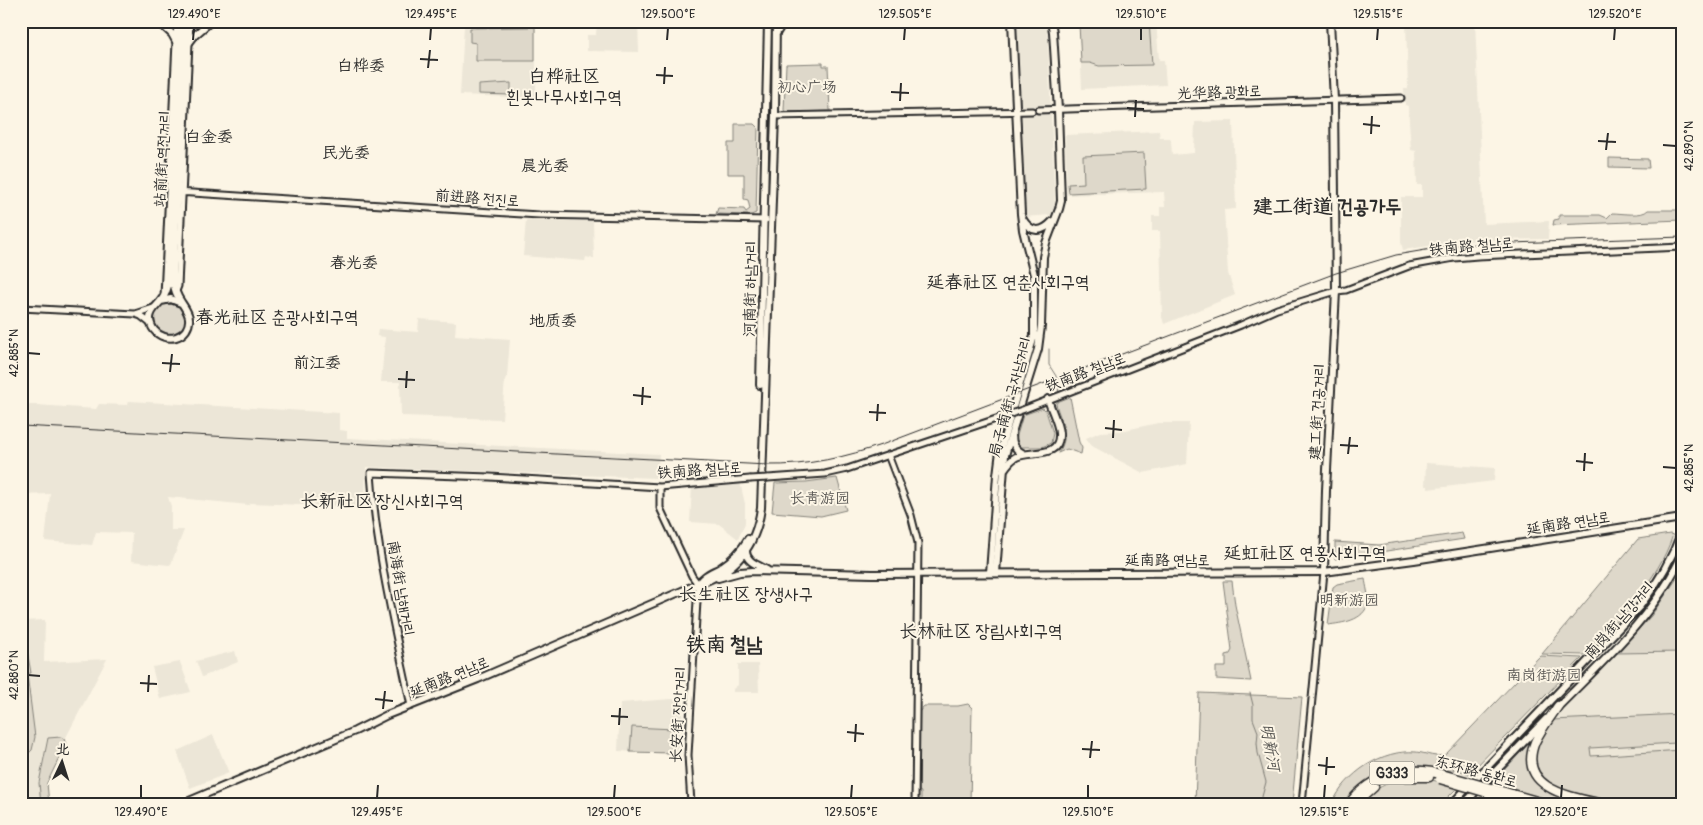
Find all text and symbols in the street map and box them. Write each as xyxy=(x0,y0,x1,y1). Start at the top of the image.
text: 129.490°E xyxy=(167,7,221,22)
text: 129.495°E xyxy=(405,7,457,22)
text: 129.500°E xyxy=(641,7,695,22)
text: 129.505°E xyxy=(879,7,931,22)
text: 129.510°E xyxy=(1115,7,1167,22)
text: 129.515°E xyxy=(1353,7,1403,22)
text: 129.520°E xyxy=(1588,7,1642,22)
district label: 白桦委 xyxy=(337,56,385,76)
district label: 白桦社区 흰봇나무사회구역 xyxy=(506,65,622,109)
park label: 初心广场 xyxy=(777,78,837,97)
street label: 光华路 광화로 xyxy=(1176,82,1262,103)
street label: 站前街 역전거리 xyxy=(150,110,175,208)
text: 42.890°N xyxy=(1682,121,1697,171)
district label: 白金委 xyxy=(185,127,233,147)
district label: 民光委 xyxy=(322,143,370,163)
district label: 晨光委 xyxy=(521,156,569,176)
street label: 前进路 전진로 xyxy=(434,186,520,211)
district label: 建工街道 건공가두 xyxy=(1253,194,1401,219)
street label: 铁南路 철남로 xyxy=(1428,233,1514,260)
street label: 河南街 하남거리 xyxy=(740,241,761,337)
district label: 春光委 xyxy=(330,253,378,273)
district label: 延春社区 연춘사회구역 xyxy=(927,271,1089,294)
district label: 春光社区 춘광사회구역 xyxy=(196,306,358,329)
district label: 地质委 xyxy=(529,311,577,331)
text: 42.885°N xyxy=(7,329,22,377)
street label: 局子南街 국자남거리 xyxy=(985,335,1036,459)
street label: 铁南路 철남로 xyxy=(1042,348,1128,396)
district label: 前江委 xyxy=(293,353,341,373)
street label: 建工街 건공거리 xyxy=(1305,363,1330,461)
text: 42.885°N xyxy=(1682,444,1697,492)
street label: 铁南路 철남로 xyxy=(656,458,742,483)
park label: 长青游园 xyxy=(790,489,850,508)
district label: 长新社区 장신사회구역 xyxy=(301,490,463,513)
street label: 延南路 연남로 xyxy=(1525,508,1611,539)
street label: 南海街 남해거리 xyxy=(383,539,418,637)
district label: 延虹社区 연홍사회구역 xyxy=(1224,542,1386,565)
street label: 延南路 연남로 xyxy=(1125,551,1209,570)
street label: 南岗街 남강거리 xyxy=(1581,578,1658,663)
district label: 长生社区 장생사구 xyxy=(679,583,813,606)
park label: 明新游园 xyxy=(1319,591,1379,610)
district label: 长林社区 장림사회구역 xyxy=(900,620,1062,643)
district label: 铁南 철남 xyxy=(686,632,762,657)
text: 42.880°N xyxy=(7,650,22,700)
street label: 延南路 연남로 xyxy=(406,653,492,702)
street label: 长安街 장안거리 xyxy=(666,666,691,764)
park label: 南岗街游园 xyxy=(1506,666,1582,685)
water label: 明新河 xyxy=(1256,722,1285,775)
north arrow xyxy=(38,738,88,788)
text: 北 xyxy=(55,741,70,758)
street label: 东环路 동환로 xyxy=(1433,751,1519,792)
road number: G333 xyxy=(1370,761,1414,784)
text: 129.490°E xyxy=(114,805,168,820)
text: 129.495°E xyxy=(351,805,403,820)
text: 129.500°E xyxy=(587,805,641,820)
text: 129.505°E xyxy=(825,805,877,820)
text: 129.510°E xyxy=(1062,805,1114,820)
text: 129.515°E xyxy=(1299,805,1349,820)
text: 129.520°E xyxy=(1534,805,1588,820)

